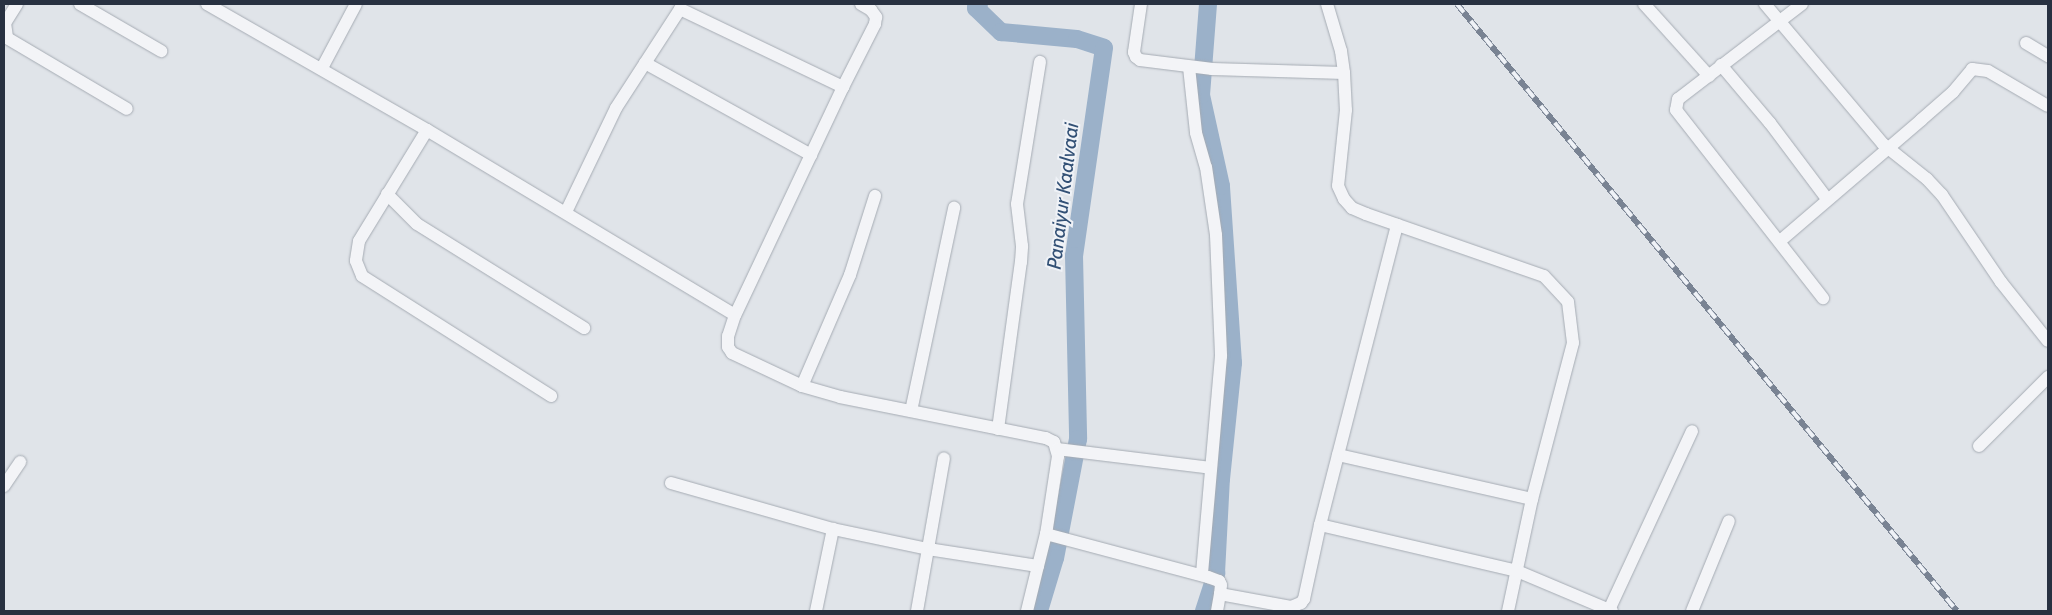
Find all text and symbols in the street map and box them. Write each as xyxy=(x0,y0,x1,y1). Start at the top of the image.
water label: Panaiyur Kaalvaai xyxy=(1042,121,1084,271)

